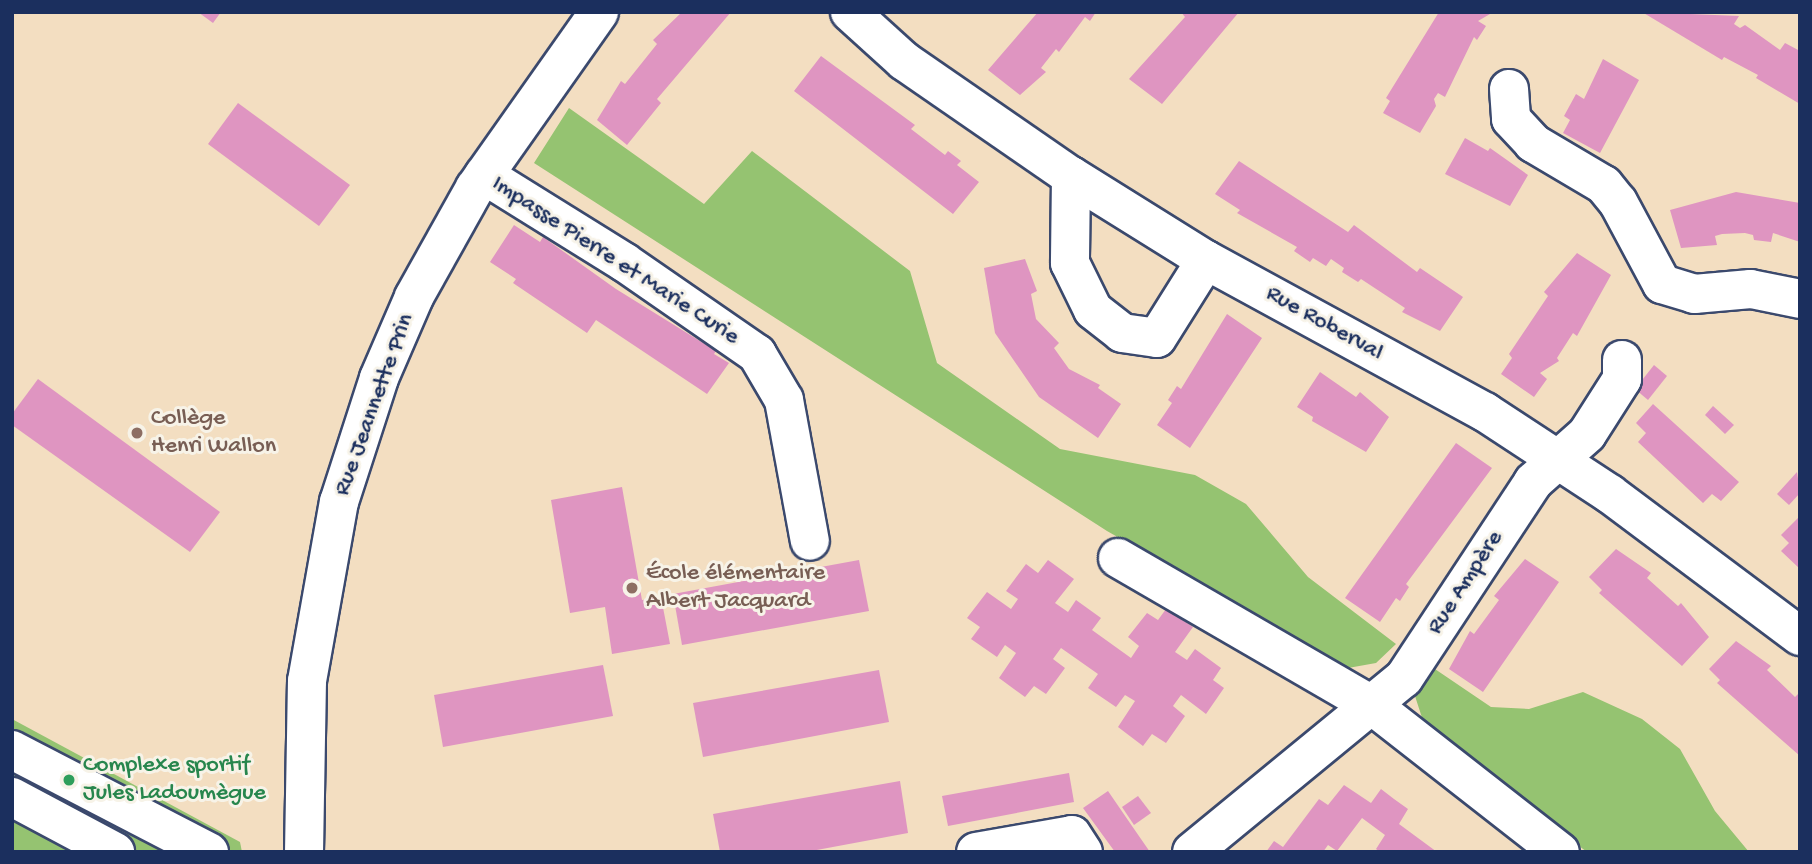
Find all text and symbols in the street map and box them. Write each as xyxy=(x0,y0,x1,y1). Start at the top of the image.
street label: Impasse Pierre et Marie Curie xyxy=(486,170,744,352)
street label: Rue Roberval xyxy=(1260,280,1388,368)
street label: Rue Jeannette Prin xyxy=(329,310,421,500)
place label: Collège Henri Wallon xyxy=(151,405,276,461)
marker: Collège Henri Wallon xyxy=(129,425,145,441)
street label: Rue Ampère xyxy=(1422,526,1510,640)
place label: École élémentaire Albert Jacquard xyxy=(646,560,825,616)
marker: École élémentaire Albert Jacquard xyxy=(624,580,640,596)
place label: Complexe sportif Jules Ladoumègue xyxy=(83,752,266,808)
marker: Complexe sportif Jules Ladoumègue xyxy=(61,772,77,788)

